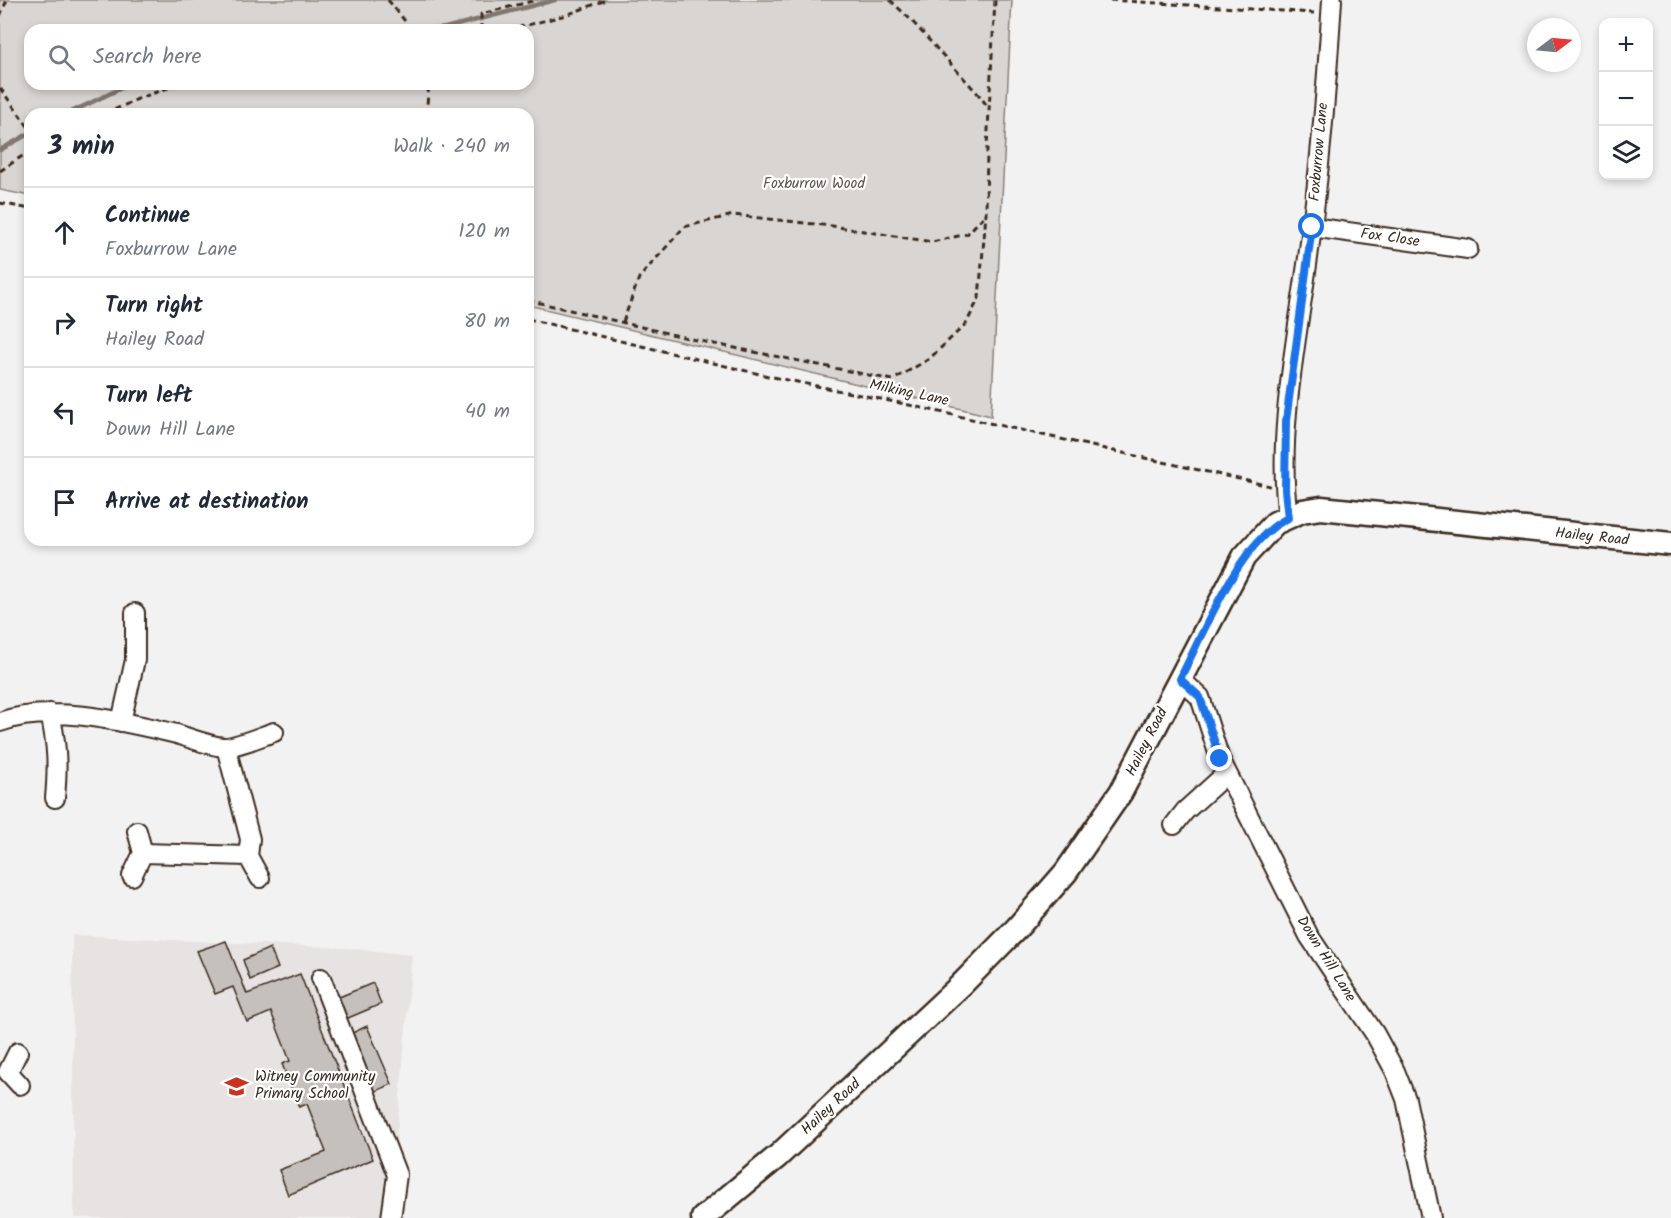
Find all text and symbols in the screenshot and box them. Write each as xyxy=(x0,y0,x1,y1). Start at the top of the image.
north arrow xyxy=(1527,18,1581,72)
map controls xyxy=(1599,18,1653,180)
button: + xyxy=(1599,18,1653,72)
search box xyxy=(24,24,534,90)
text: Search here xyxy=(93,40,201,75)
icon: search xyxy=(45,41,78,74)
button: − xyxy=(1599,72,1653,126)
street label: Foxburrow Lane xyxy=(1303,101,1335,202)
text: 3 min xyxy=(48,126,115,168)
button: layers xyxy=(1599,126,1653,180)
text: Walk · 240 m xyxy=(393,131,510,163)
park label: Foxburrow Wood xyxy=(763,172,865,196)
text: Continue xyxy=(105,199,190,234)
route start xyxy=(1298,213,1324,239)
icon: ahead xyxy=(48,216,81,249)
text: 120 m xyxy=(458,216,510,248)
street label: Fox Close xyxy=(1359,222,1421,254)
text: Foxburrow Lane xyxy=(105,234,237,266)
text: Turn right xyxy=(105,289,203,324)
icon: right xyxy=(48,306,81,339)
text: 80 m xyxy=(464,306,510,338)
text: Hailey Road xyxy=(105,324,204,356)
street label: Milking Lane xyxy=(867,373,951,413)
text: Turn left xyxy=(105,379,192,414)
icon: left xyxy=(48,396,81,429)
text: 40 m xyxy=(465,396,510,428)
text: Down Hill Lane xyxy=(105,414,235,446)
text: Arrive at destination xyxy=(105,485,308,520)
icon: arrive xyxy=(48,486,81,519)
street label: Hailey Road xyxy=(1554,521,1631,553)
street label: Hailey Road xyxy=(1119,703,1175,781)
route end xyxy=(1206,745,1232,771)
street label: Down Hill Lane xyxy=(1290,911,1362,1007)
place label: Witney Community Primary School xyxy=(255,1065,376,1106)
school or university icon: Witney Community Primary School xyxy=(224,1073,250,1099)
street label: Hailey Road xyxy=(796,1073,867,1141)

